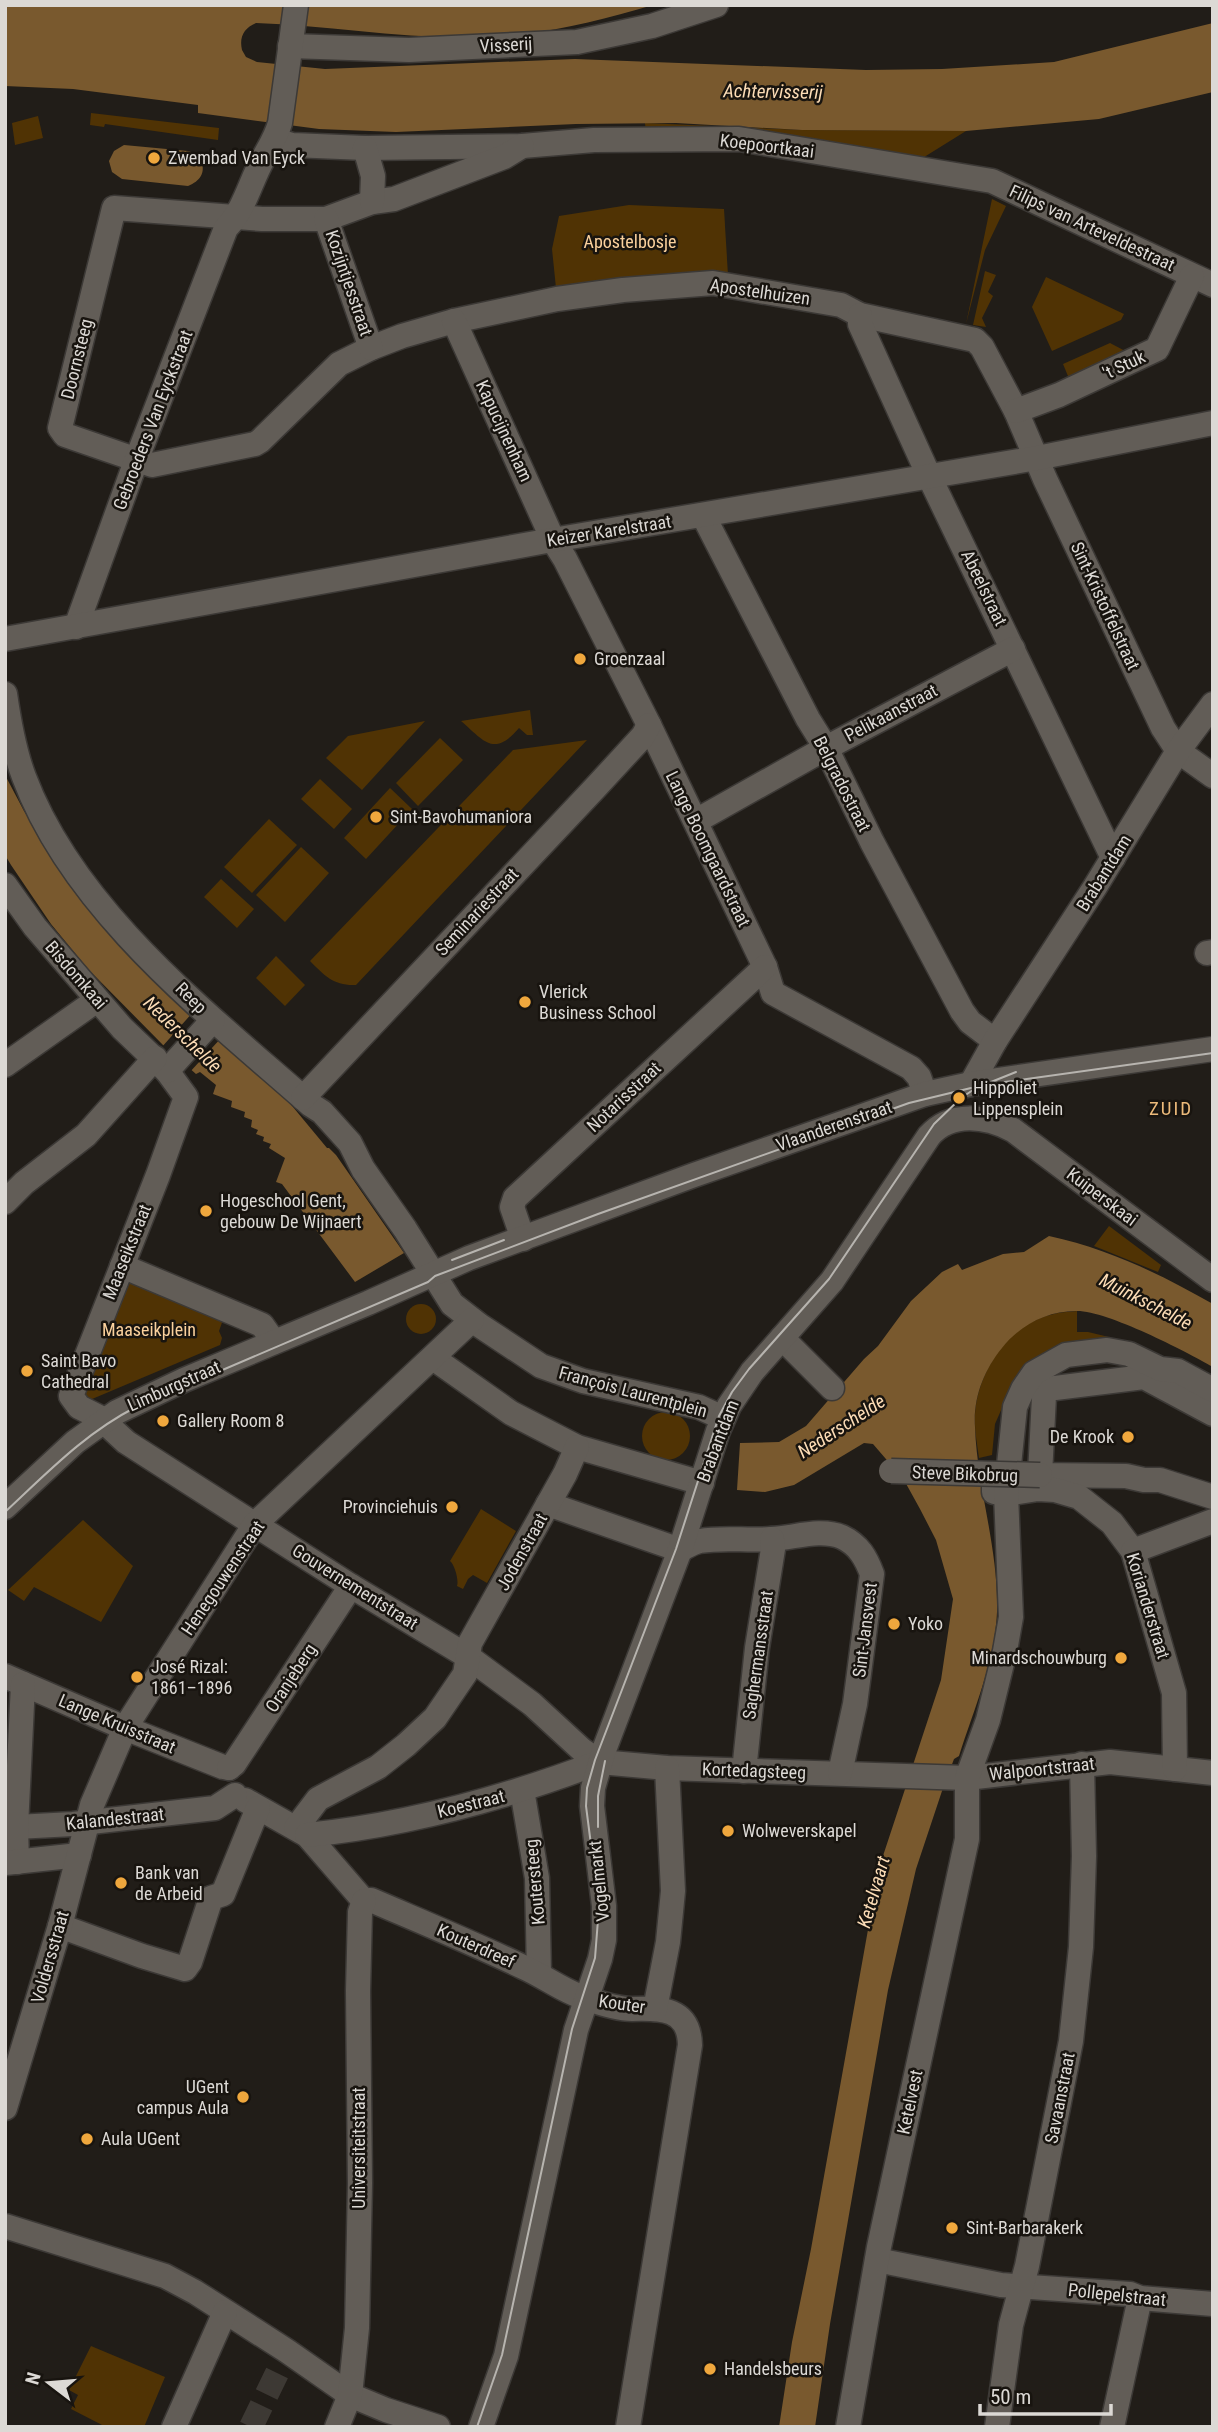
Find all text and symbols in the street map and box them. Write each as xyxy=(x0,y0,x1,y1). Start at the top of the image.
street label: Visserij xyxy=(479,33,533,56)
water label: Achtervisserij xyxy=(722,79,824,104)
street label: Koepoortkaai xyxy=(719,129,815,162)
place label: Zwembad Van Eyck xyxy=(168,147,305,168)
marker: Zwembad Van Eyck xyxy=(146,150,162,166)
street label: Filips van Arteveldestraat xyxy=(1006,180,1178,275)
street label: Kozijntjesstraat xyxy=(322,227,377,339)
park label: Apostelbosje xyxy=(584,231,677,252)
street label: Apostelhuizen xyxy=(709,274,811,309)
street label: Doornsteeg xyxy=(56,317,97,401)
street label: Gebroeders Van Eyckstraat xyxy=(109,327,197,513)
street label: 't Stuk xyxy=(1099,346,1148,383)
street label: Kapucijnenham xyxy=(472,377,537,485)
street label: Keizer Karelstraat xyxy=(545,510,673,551)
street label: Sint-Kristoffelstraat xyxy=(1067,538,1144,673)
street label: Abeelstraat xyxy=(957,547,1012,629)
place label: Groenzaal xyxy=(594,648,665,669)
marker: Groenzaal xyxy=(572,651,588,667)
street label: Pelikaanstraat xyxy=(841,679,941,746)
street label: Belgradostraat xyxy=(809,733,875,835)
street label: Lange Boomgaardstraat xyxy=(662,768,755,930)
place label: Sint-Bavohumaniora xyxy=(390,806,532,827)
marker: Sint-Bavohumaniora xyxy=(368,809,384,825)
street label: Brabantdam xyxy=(1072,831,1135,915)
street label: Seminariestraat xyxy=(431,864,523,960)
street label: Bisdomkaai xyxy=(41,936,112,1013)
street label: Reep xyxy=(171,978,211,1018)
place label: Vlerick Business School xyxy=(539,981,656,1023)
water label: Nederschelde xyxy=(139,991,227,1077)
marker: Vlerick Business School xyxy=(517,994,533,1010)
street label: Notarisstraat xyxy=(582,1057,665,1136)
place label: Hippoliet Lippensplein xyxy=(973,1077,1063,1119)
marker: Hippoliet Lippensplein xyxy=(951,1090,967,1106)
street label: Vlaanderenstraat xyxy=(773,1096,895,1155)
district label: ZUID xyxy=(1149,1097,1193,1120)
street label: Kuiperskaai xyxy=(1063,1163,1142,1230)
place label: Hogeschool Gent, gebouw De Wijnaert xyxy=(220,1190,362,1232)
street label: Maaseikstraat xyxy=(98,1201,155,1303)
marker: Hogeschool Gent, gebouw De Wijnaert xyxy=(198,1203,214,1219)
water label: Muinkschelde xyxy=(1096,1268,1196,1335)
park label: Maaseikplein xyxy=(102,1319,196,1340)
place label: Saint Bavo Cathedral xyxy=(41,1350,116,1392)
street label: Limburgstraat xyxy=(124,1356,223,1415)
street label: François Laurentplein xyxy=(557,1362,710,1421)
marker: Saint Bavo Cathedral xyxy=(19,1363,35,1379)
water label: Nederschelde xyxy=(793,1390,889,1463)
street label: Brabantdam xyxy=(692,1397,743,1485)
place label: Gallery Room 8 xyxy=(177,1410,284,1431)
marker: Gallery Room 8 xyxy=(155,1413,171,1429)
place label: De Krook xyxy=(1050,1426,1114,1447)
marker: De Krook xyxy=(1120,1429,1136,1445)
street label: Steve Bikobrug xyxy=(912,1461,1018,1486)
place label: Provinciehuis xyxy=(343,1496,438,1517)
marker: Provinciehuis xyxy=(444,1499,460,1515)
street label: Jodenstraat xyxy=(492,1509,551,1594)
street label: Henegouwenstraat xyxy=(177,1517,269,1639)
street label: Gouvernementstraat xyxy=(289,1539,422,1634)
street label: Korianderstraat xyxy=(1122,1550,1175,1661)
street label: Sint-Jansvest xyxy=(848,1581,881,1679)
street label: Saghermansstraat xyxy=(738,1589,777,1721)
place label: Yoko xyxy=(908,1613,943,1634)
marker: Yoko xyxy=(886,1616,902,1632)
street label: Oranjeberg xyxy=(261,1640,320,1716)
place label: Minardschouwburg xyxy=(971,1647,1107,1668)
marker: Minardschouwburg xyxy=(1113,1650,1129,1666)
place label: José Rizal: 1861–1896 xyxy=(151,1656,232,1698)
marker: José Rizal: 1861–1896 xyxy=(129,1669,145,1685)
street label: Lange Kruisstraat xyxy=(56,1689,179,1758)
street label: Walpoortstraat xyxy=(988,1753,1096,1784)
street label: Kortedagsteeg xyxy=(702,1758,806,1783)
street label: Koestraat xyxy=(435,1785,507,1822)
street label: Kalandestraat xyxy=(65,1803,165,1834)
place label: Wolweverskapel xyxy=(742,1820,857,1841)
marker: Wolweverskapel xyxy=(720,1823,736,1839)
street label: Koutersteeg xyxy=(520,1838,549,1926)
street label: Vogelmarkt xyxy=(584,1840,613,1923)
water label: Ketelvaart xyxy=(852,1853,895,1931)
place label: Bank van de Arbeid xyxy=(135,1862,203,1904)
marker: Bank van de Arbeid xyxy=(113,1875,129,1891)
street label: Voldersstraat xyxy=(26,1908,73,2005)
street label: Kouterdreef xyxy=(434,1919,519,1972)
street label: Kouter xyxy=(598,1990,647,2017)
street label: Savaanstraat xyxy=(1040,2050,1079,2145)
street label: Ketelvest xyxy=(892,2068,927,2136)
place label: UGent campus Aula xyxy=(137,2076,229,2118)
street label: Universiteitstraat xyxy=(348,2087,369,2209)
marker: UGent campus Aula xyxy=(235,2089,251,2105)
place label: Aula UGent xyxy=(101,2128,180,2149)
marker: Aula UGent xyxy=(79,2131,95,2147)
place label: Sint-Barbarakerk xyxy=(966,2217,1083,2238)
marker: Sint-Barbarakerk xyxy=(944,2220,960,2236)
street label: Pollepelstraat xyxy=(1067,2279,1167,2310)
north arrow xyxy=(14,2348,84,2418)
place label: Handelsbeurs xyxy=(724,2358,822,2379)
marker: Handelsbeurs xyxy=(702,2361,718,2377)
text: N xyxy=(20,2370,46,2387)
scale bar xyxy=(980,2372,1111,2416)
text: 50 m xyxy=(990,2385,1031,2409)

